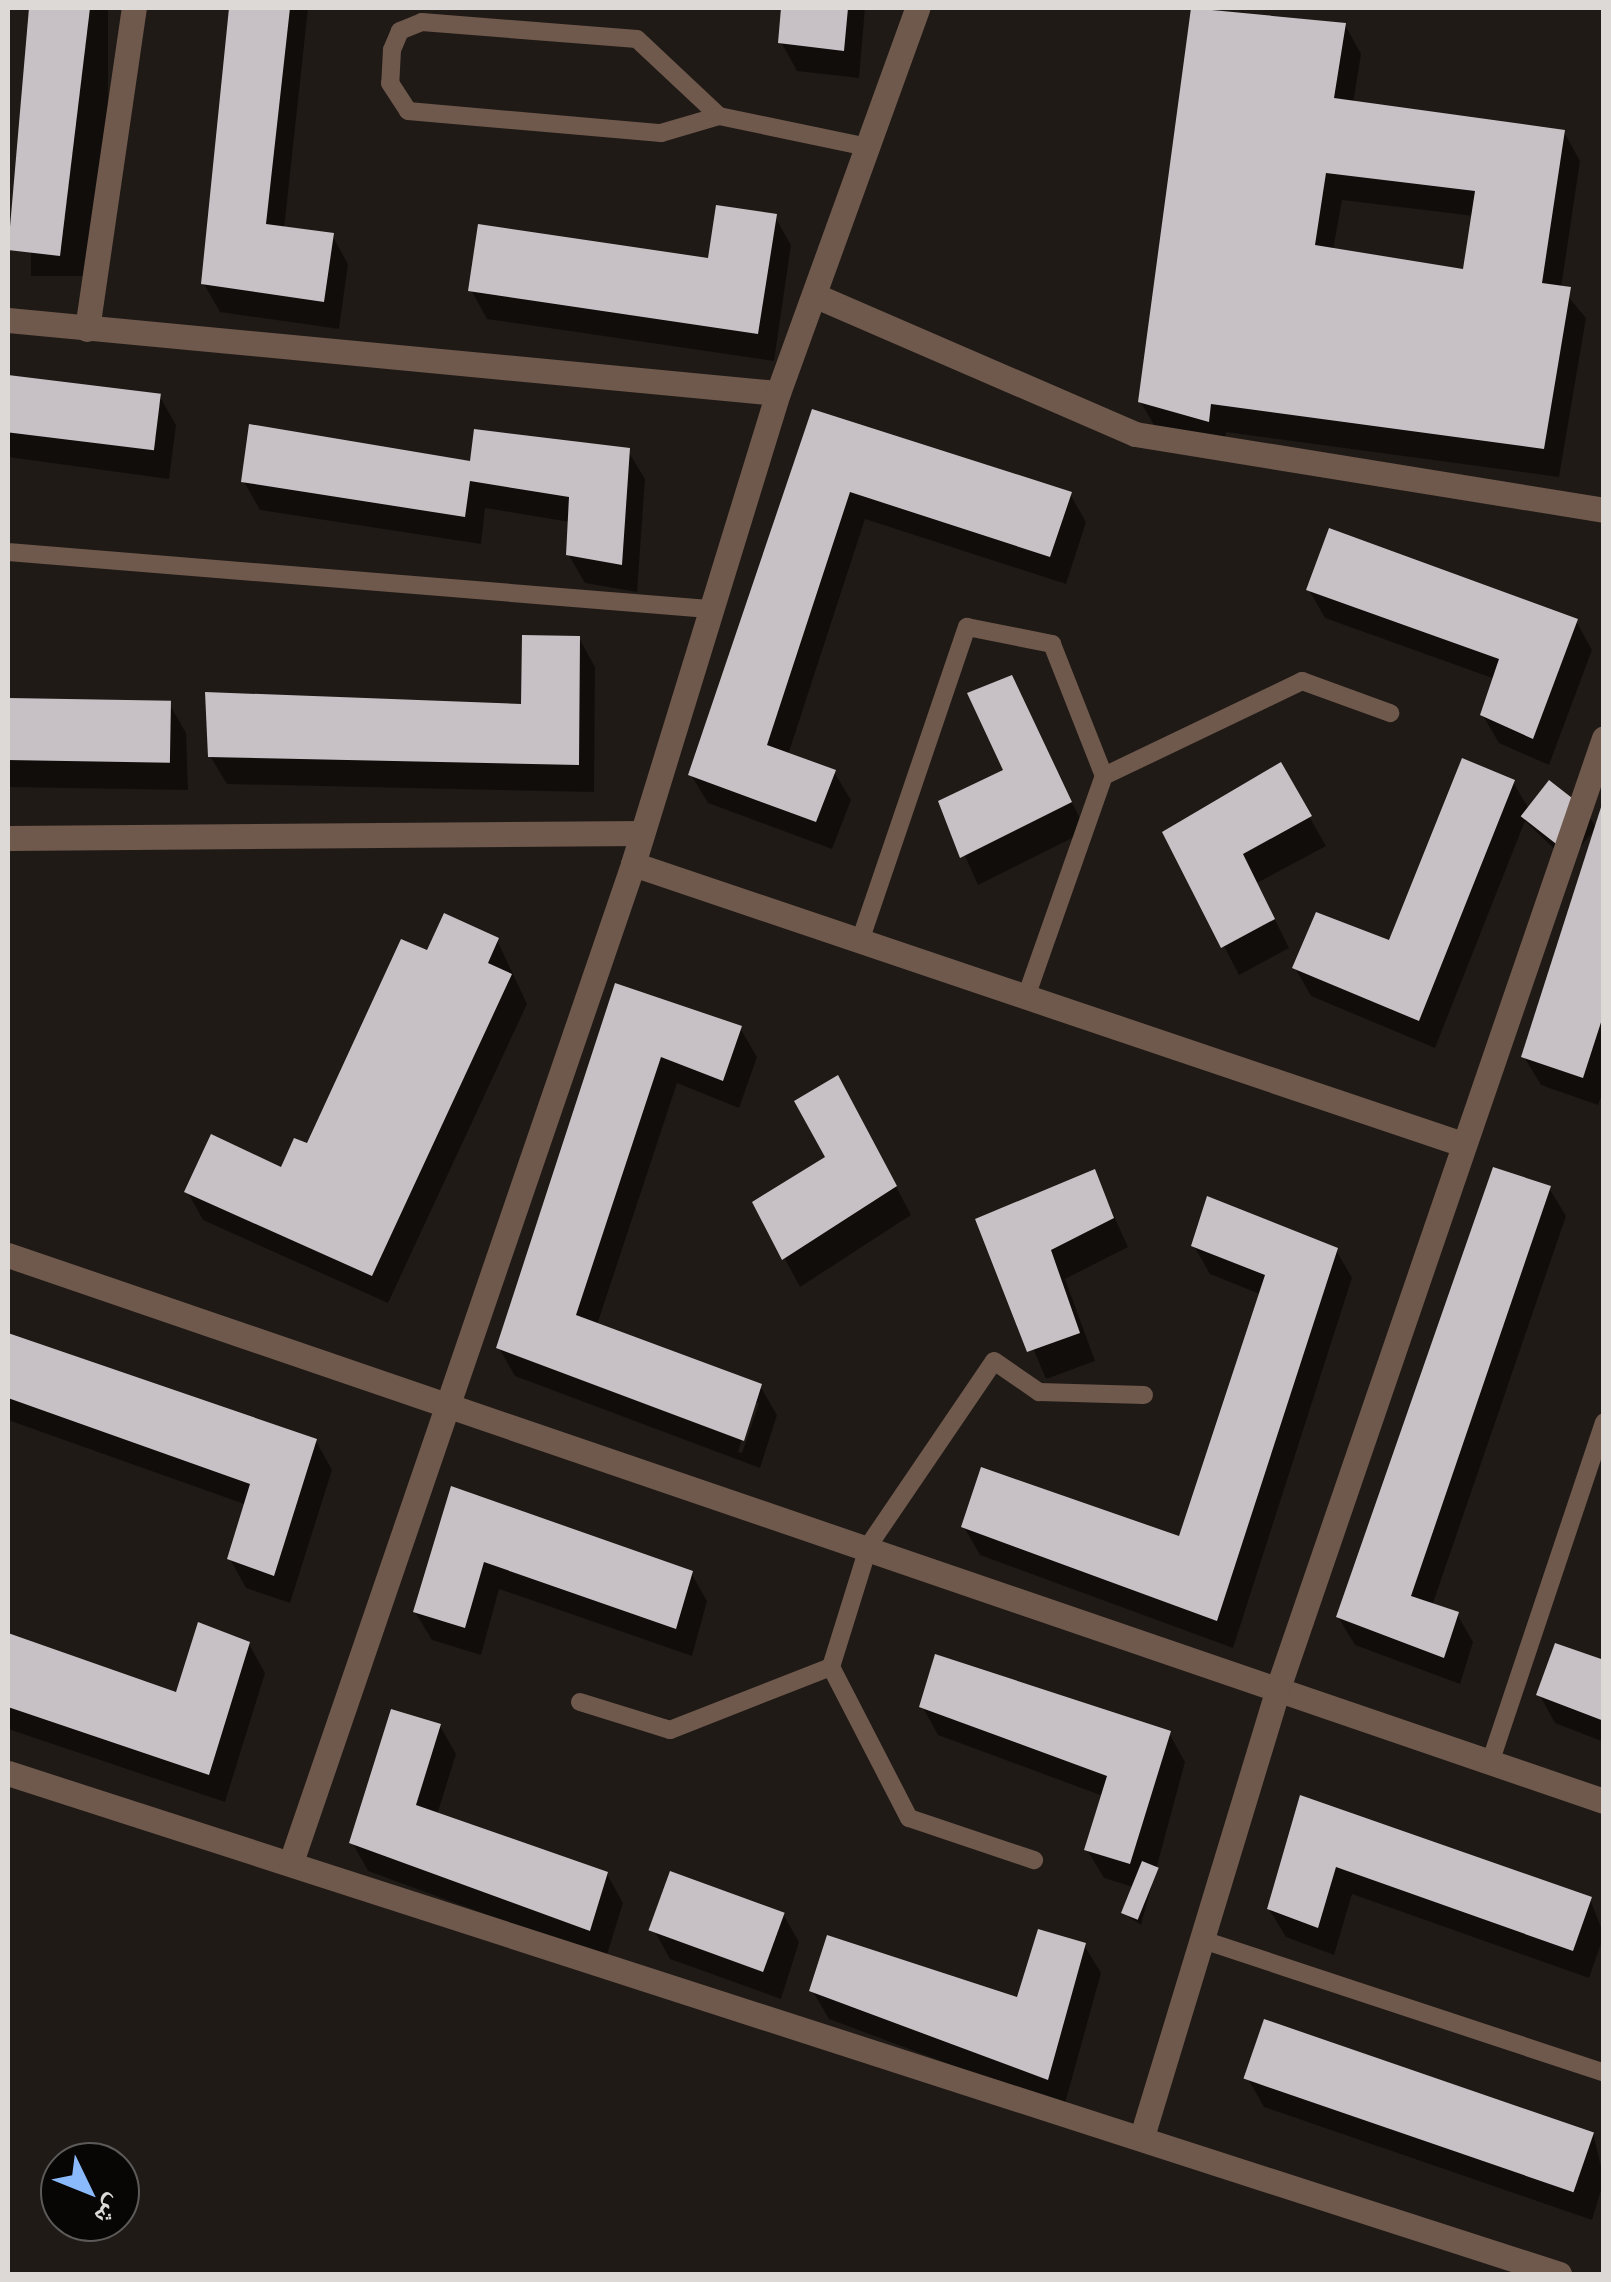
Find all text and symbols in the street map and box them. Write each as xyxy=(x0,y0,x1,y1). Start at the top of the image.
north arrow xyxy=(40,2142,140,2242)
text: ش xyxy=(89,2190,132,2233)

